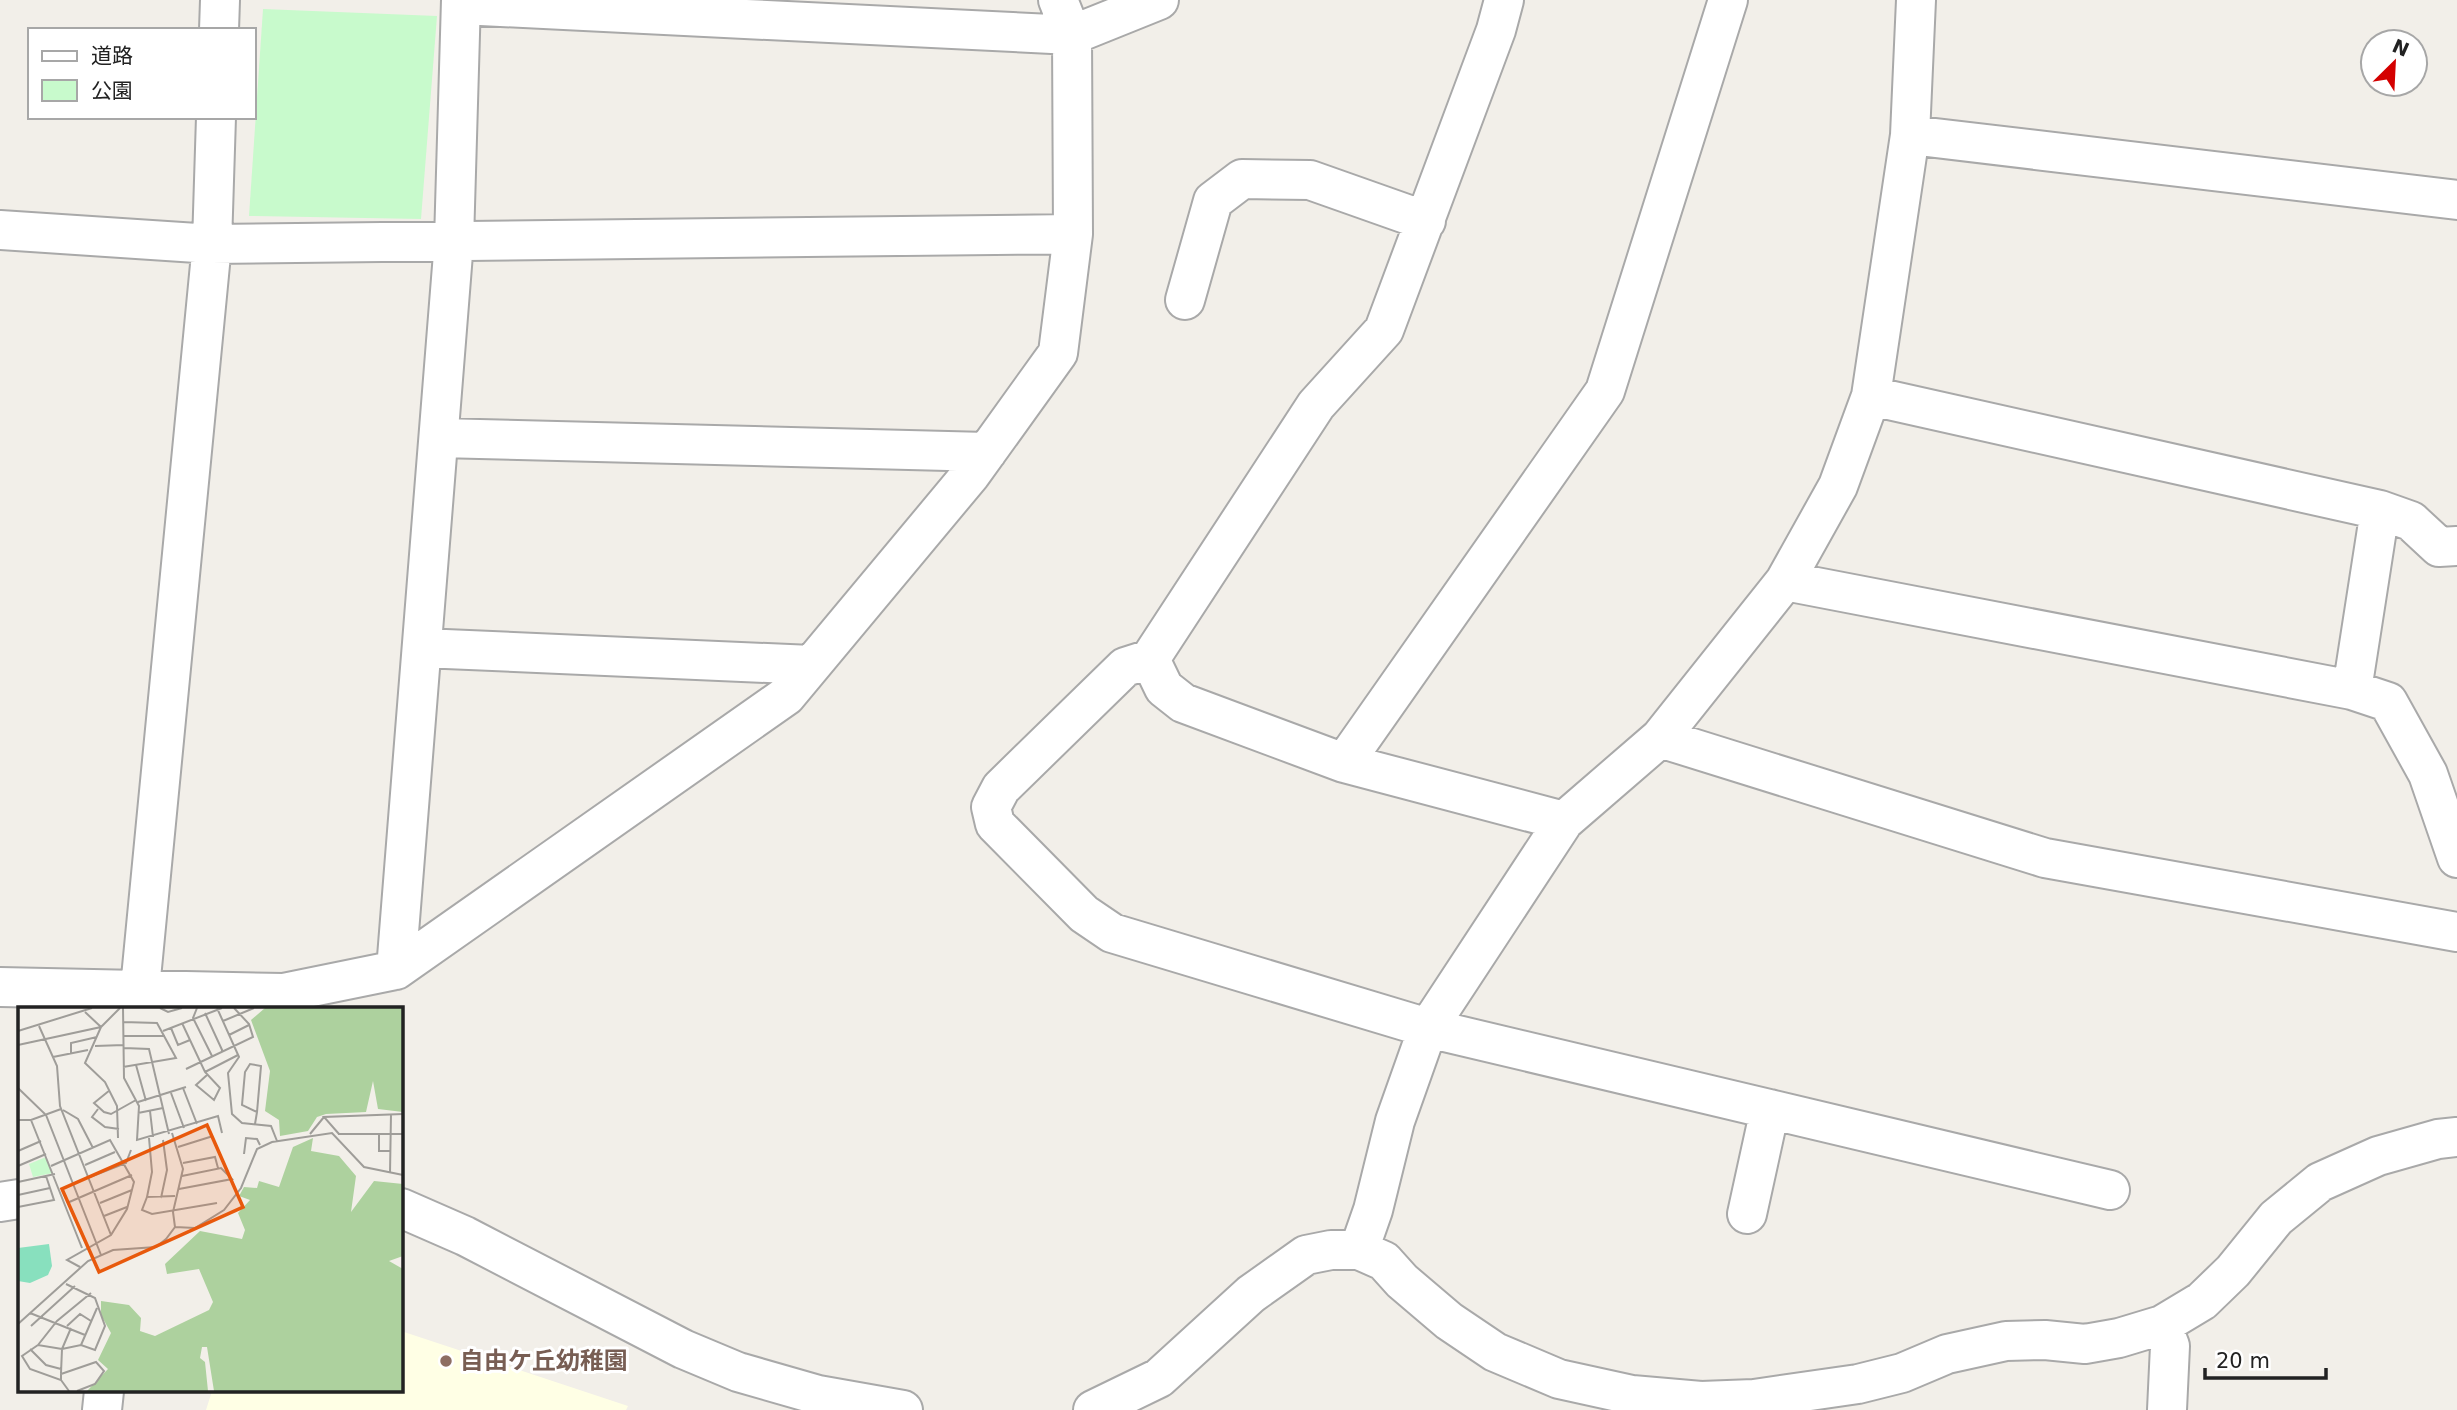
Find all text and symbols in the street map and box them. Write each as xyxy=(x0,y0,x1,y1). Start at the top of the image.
legend xyxy=(28,28,256,119)
north arrow xyxy=(2359,28,2429,98)
text: N xyxy=(2389,34,2413,61)
text: 道路 xyxy=(91,44,133,68)
text: 公園 xyxy=(91,79,133,103)
inset map xyxy=(18,1007,402,1392)
scale bar xyxy=(2205,1336,2326,1380)
place label: 自由ケ丘幼稚園 xyxy=(460,1347,628,1375)
text: 20 m xyxy=(2216,1349,2270,1373)
marker: 自由ケ丘幼稚園 xyxy=(438,1353,454,1369)

